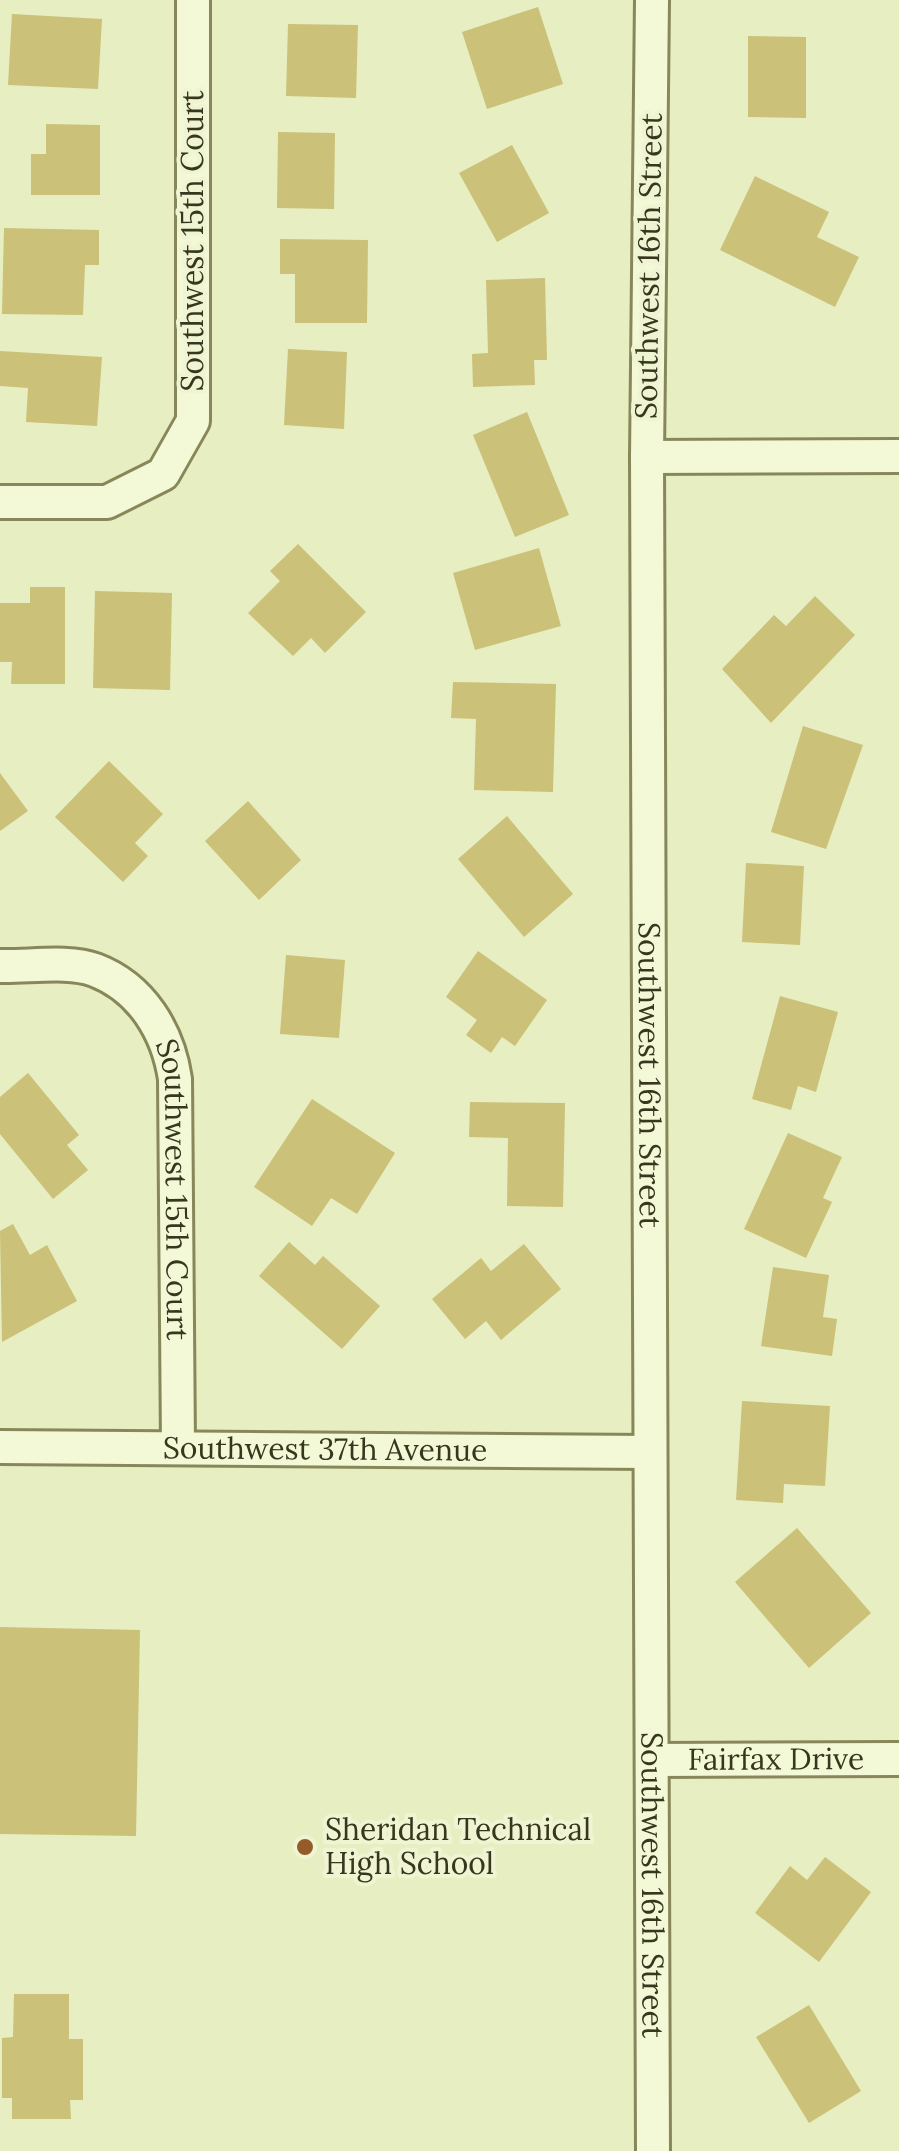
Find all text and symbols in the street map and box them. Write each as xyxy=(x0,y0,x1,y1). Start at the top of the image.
street label: Southwest 15th Court xyxy=(173,90,211,392)
street label: Southwest 16th Street xyxy=(626,112,670,419)
street label: Southwest 16th Street xyxy=(631,922,670,1228)
street label: Southwest 15th Court xyxy=(148,1034,197,1341)
street label: Southwest 37th Avenue xyxy=(163,1428,487,1469)
street label: Southwest 16th Street xyxy=(634,1732,673,2038)
street label: Fairfax Drive xyxy=(688,1739,864,1778)
place label: Sheridan Technical High School xyxy=(325,1810,591,1883)
marker: Sheridan Technical High School xyxy=(294,1836,316,1858)

